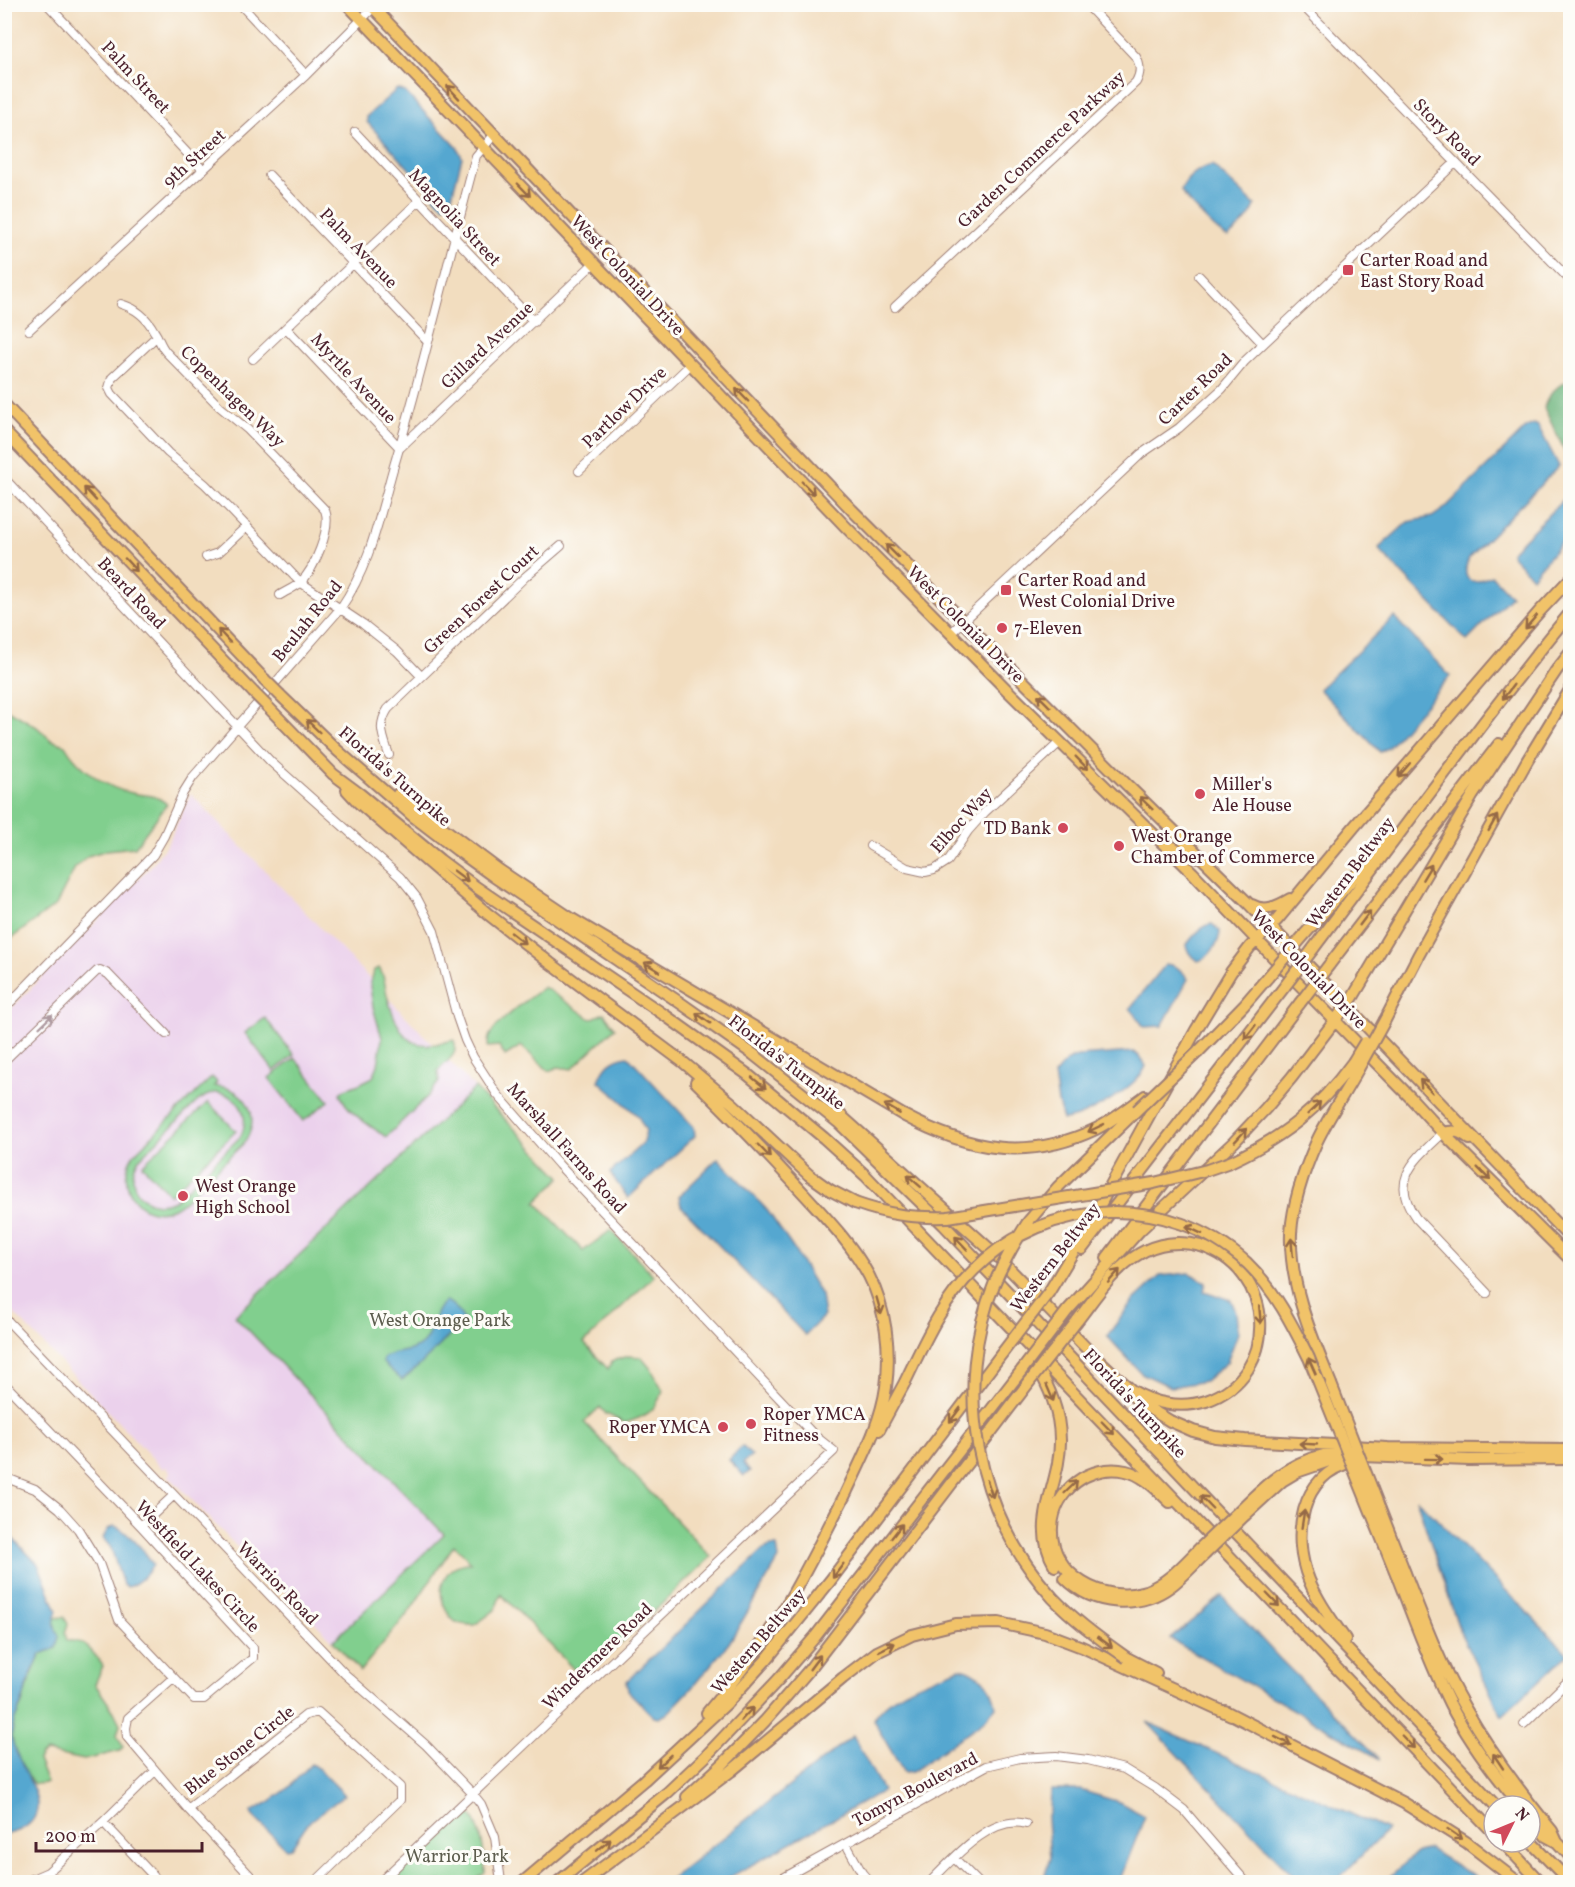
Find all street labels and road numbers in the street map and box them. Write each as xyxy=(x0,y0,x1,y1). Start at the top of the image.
street label: Palm Street xyxy=(95,36,175,120)
street label: Garden Commerce Parkway xyxy=(953,65,1132,235)
street label: Story Road xyxy=(1406,94,1485,173)
street label: 9th Street xyxy=(158,124,232,194)
street label: Magnolia Street xyxy=(402,164,506,272)
street label: Palm Avenue xyxy=(313,203,403,295)
street label: West Colonial Drive xyxy=(564,210,690,342)
street label: Gillard Avenue xyxy=(436,297,540,396)
street label: Myrtle Avenue xyxy=(304,328,402,430)
street label: Copenhagen Way xyxy=(174,340,290,454)
street label: Carter Road xyxy=(1153,348,1239,432)
street label: Partlow Drive xyxy=(577,361,673,455)
street label: Green Forest Court xyxy=(419,540,545,660)
street label: Beard Road xyxy=(91,552,171,636)
street label: West Colonial Drive xyxy=(901,561,1029,689)
street label: Beulah Road xyxy=(267,576,349,668)
street label: Florida's Turnpike xyxy=(332,721,456,833)
street label: Elboc Way xyxy=(925,782,999,860)
street label: Western Beltway xyxy=(1301,812,1401,934)
street label: West Colonial Drive xyxy=(1244,905,1371,1035)
street label: Florida's Turnpike xyxy=(722,1010,850,1117)
street label: Marshall Farms Road xyxy=(500,1078,632,1220)
street label: Western Beltway xyxy=(1005,1198,1107,1318)
street label: Florida's Turnpike xyxy=(1076,1344,1191,1465)
street label: Westfield Lakes Circle xyxy=(129,1495,265,1639)
street label: Warrior Road xyxy=(231,1537,323,1631)
street label: Western Beltway xyxy=(706,1583,812,1700)
street label: Windermere Road xyxy=(537,1598,659,1716)
street label: Blue Stone Circle xyxy=(180,1700,300,1802)
street label: Tomyn Boulevard xyxy=(848,1747,983,1834)

